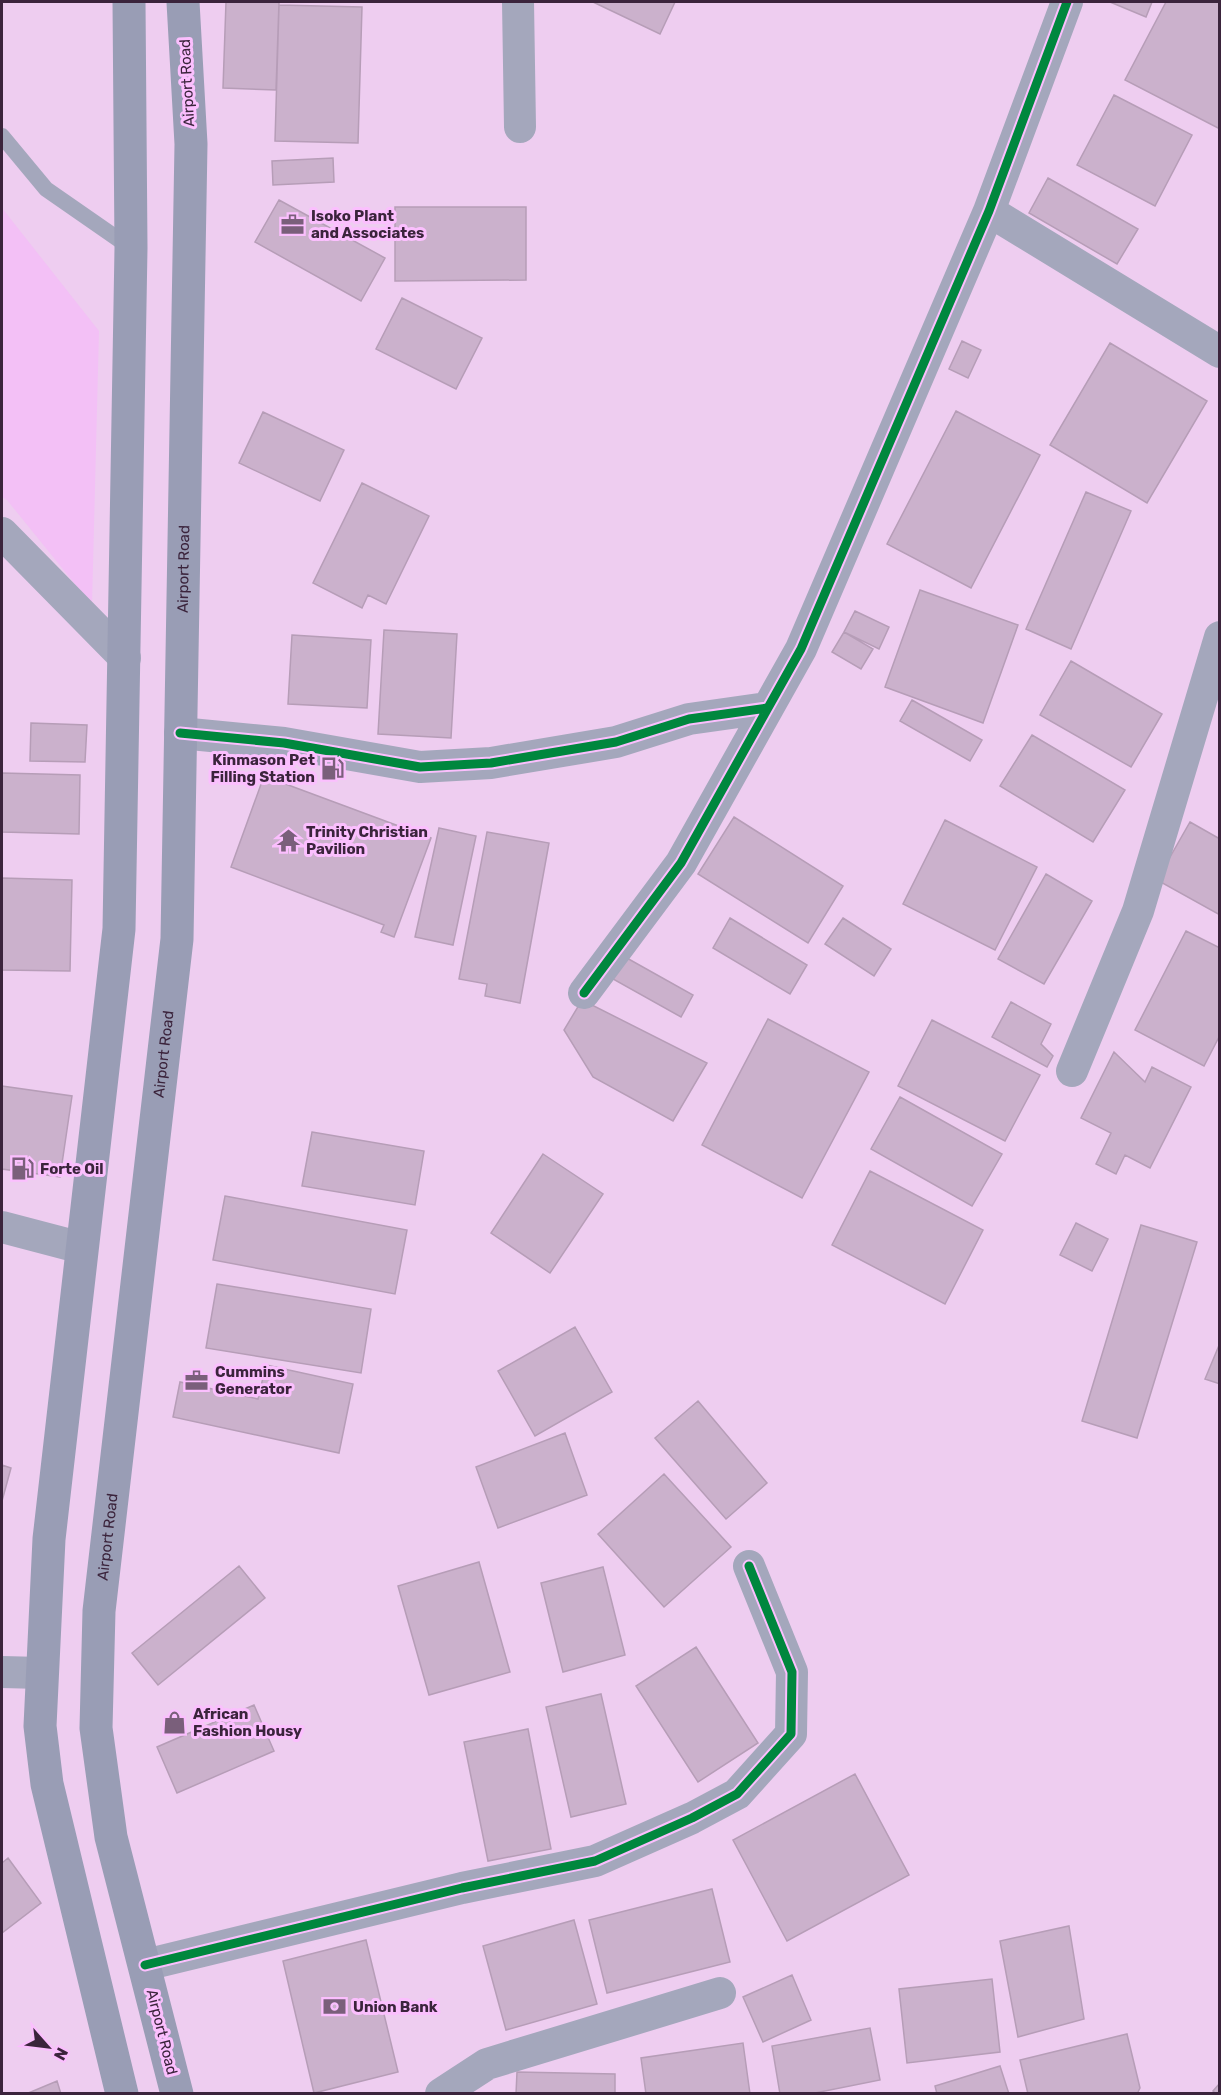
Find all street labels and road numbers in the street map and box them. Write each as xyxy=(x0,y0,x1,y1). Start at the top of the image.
street label: Airport Road xyxy=(176,39,198,127)
street label: Airport Road xyxy=(174,525,193,613)
street label: Airport Road xyxy=(150,1009,178,1099)
street label: Airport Road xyxy=(94,1492,122,1582)
street label: Airport Road xyxy=(143,1987,181,2077)

